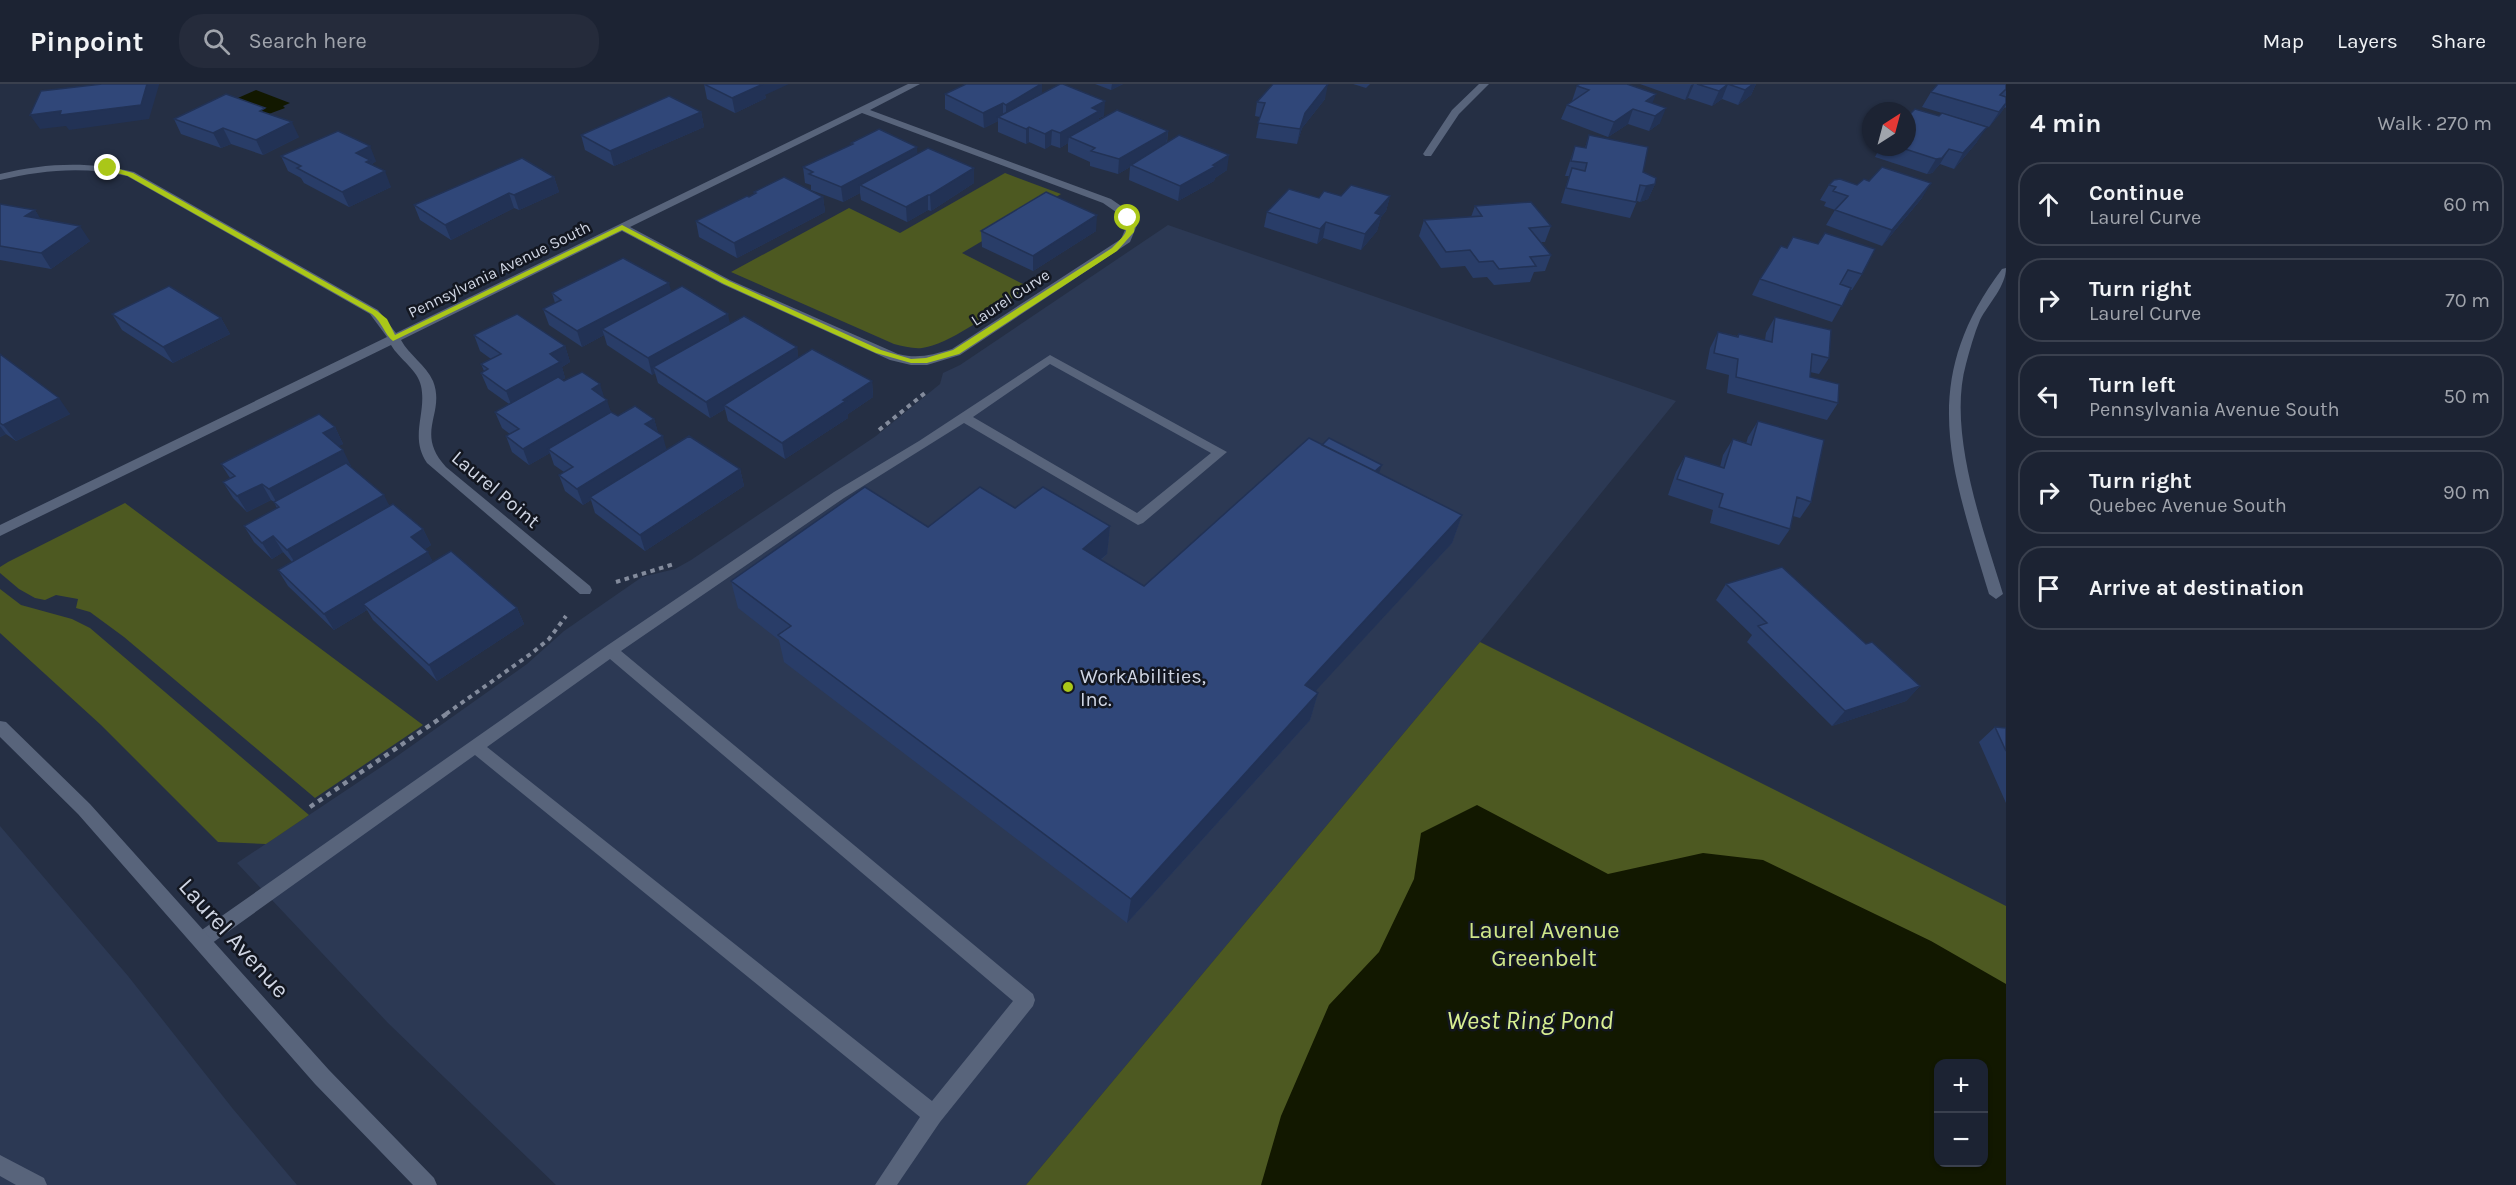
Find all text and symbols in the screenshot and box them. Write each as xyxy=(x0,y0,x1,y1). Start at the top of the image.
search box xyxy=(179,14,599,68)
text: Pinpoint xyxy=(30,25,143,58)
icon: search xyxy=(200,25,233,58)
text: Search here xyxy=(248,28,367,54)
text: Map xyxy=(2262,29,2304,53)
text: Layers xyxy=(2337,29,2398,53)
text: Share xyxy=(2431,29,2486,53)
north arrow xyxy=(1862,102,1916,156)
text: 4 min xyxy=(2030,108,2101,139)
text: Walk · 270 m xyxy=(2378,112,2492,135)
route end xyxy=(94,154,120,180)
text: Continue xyxy=(2089,180,2184,206)
icon: ahead xyxy=(2032,188,2065,221)
text: 60 m xyxy=(2443,193,2490,216)
route start xyxy=(1114,204,1140,230)
text: Laurel Curve xyxy=(2089,206,2201,229)
street label: Pennsylvania Avenue South xyxy=(405,217,593,322)
street label: Laurel Curve xyxy=(967,265,1053,330)
text: Turn right xyxy=(2089,276,2192,302)
icon: right xyxy=(2032,284,2065,317)
text: 70 m xyxy=(2445,289,2490,312)
text: Laurel Curve xyxy=(2089,302,2201,325)
text: Turn left xyxy=(2089,372,2176,398)
icon: left xyxy=(2032,380,2065,413)
text: 50 m xyxy=(2443,385,2490,408)
text: Pennsylvania Avenue South xyxy=(2089,398,2340,421)
street label: Laurel Point xyxy=(447,446,545,533)
text: Turn right xyxy=(2089,468,2192,494)
icon: right xyxy=(2032,476,2065,509)
text: 90 m xyxy=(2443,481,2490,504)
text: Quebec Avenue South xyxy=(2089,494,2287,517)
icon: arrive xyxy=(2032,572,2065,605)
text: Arrive at destination xyxy=(2089,575,2304,601)
place label: WorkAbilities, Inc. xyxy=(1080,665,1206,711)
marker: WorkAbilities, Inc. xyxy=(1061,680,1075,694)
street label: Laurel Avenue xyxy=(173,872,295,1004)
park label: Laurel Avenue Greenbelt xyxy=(1468,916,1620,972)
water label: West Ring Pond xyxy=(1447,1005,1614,1036)
map controls xyxy=(1934,1059,1988,1167)
button: + xyxy=(1934,1059,1988,1113)
button: − xyxy=(1934,1113,1988,1167)

